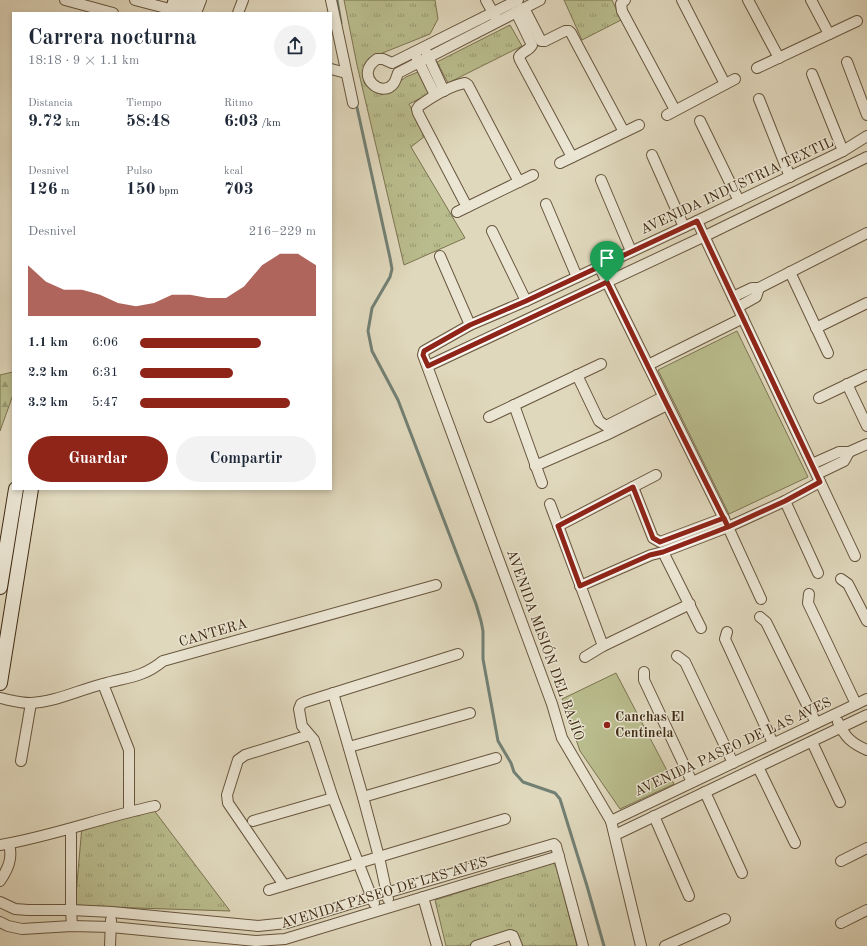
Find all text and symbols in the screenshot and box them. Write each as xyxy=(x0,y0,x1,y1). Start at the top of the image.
button: share xyxy=(274,25,316,67)
text: Carrera nocturna xyxy=(28,27,197,49)
text: 18:18 · 9 × 1.1 km xyxy=(28,54,139,67)
text: Distancia xyxy=(28,98,73,109)
text: Tiempo xyxy=(126,98,162,109)
text: Ritmo xyxy=(224,98,253,109)
text: 9.72 xyxy=(28,113,62,130)
text: 58:48 xyxy=(126,113,170,130)
text: 6:03 xyxy=(224,113,258,130)
text: km xyxy=(62,118,80,129)
text: /km xyxy=(258,118,281,129)
street label: AVENIDA INDUSTRIA TEXTIL xyxy=(638,135,836,237)
text: Desnivel xyxy=(28,166,69,177)
text: Pulso xyxy=(126,166,153,177)
text: kcal xyxy=(224,166,243,177)
text: 126 xyxy=(28,181,58,198)
text: 150 xyxy=(126,181,156,198)
text: 703 xyxy=(224,181,254,198)
text: m xyxy=(58,186,69,197)
text: bpm xyxy=(156,186,179,197)
text: Desnivel xyxy=(28,225,76,238)
text: 216–229 m xyxy=(249,225,316,238)
pin xyxy=(590,241,624,282)
icon: arrive xyxy=(596,247,618,269)
text: 1.1 km xyxy=(28,336,68,349)
text: 6:06 xyxy=(92,336,118,349)
text: 2.2 km xyxy=(28,366,68,379)
text: 6:31 xyxy=(92,366,118,379)
text: 3.2 km xyxy=(28,396,68,409)
text: 5:47 xyxy=(92,396,118,409)
button: Guardar xyxy=(28,436,168,482)
button: Compartir xyxy=(176,436,316,482)
street label: AVENIDA MISIÓN DEL BAJÍO xyxy=(504,546,590,743)
street label: CANTERA xyxy=(177,616,249,649)
street label: AVENIDA PASEO DE LAS AVES xyxy=(632,695,834,799)
place label: Canchas El Centinela xyxy=(615,710,685,740)
marker: Canchas El Centinela xyxy=(602,720,612,730)
street label: AVENIDA PASEO DE LAS AVES xyxy=(279,855,489,931)

